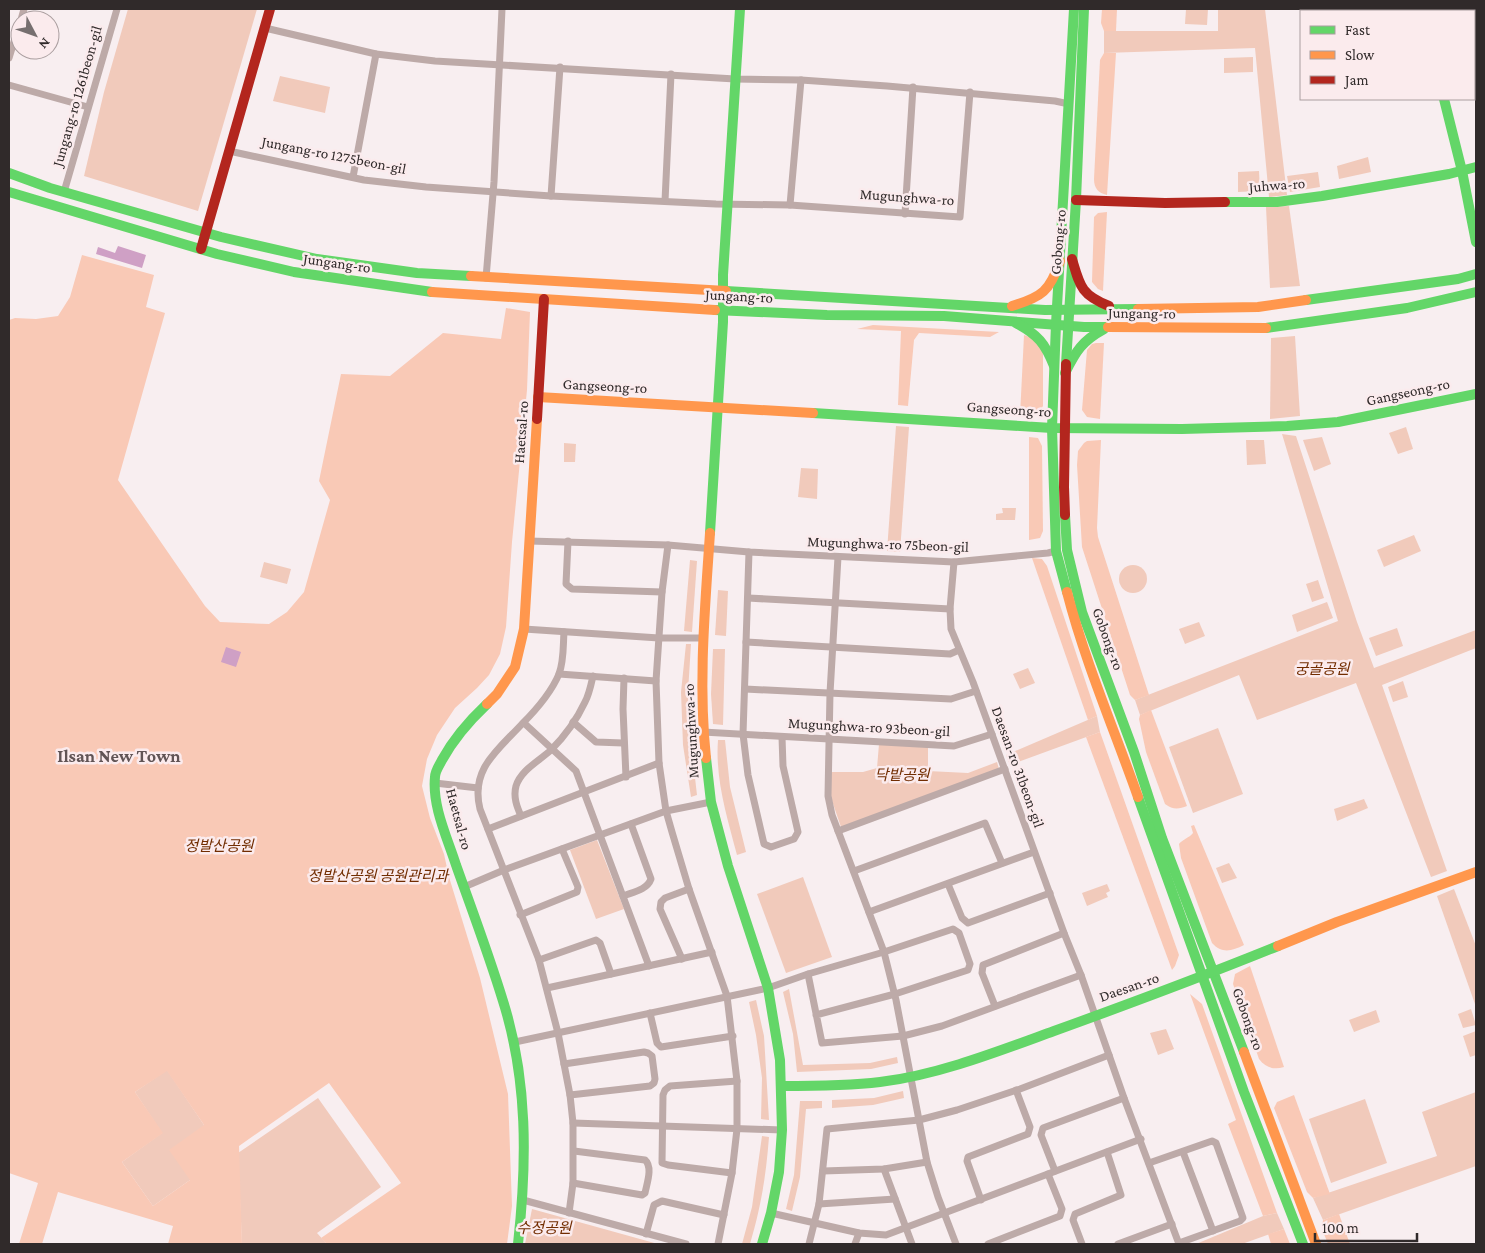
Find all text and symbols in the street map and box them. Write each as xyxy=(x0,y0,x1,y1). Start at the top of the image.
north arrow xyxy=(10,10,60,60)
legend xyxy=(1300,10,1475,100)
text: Fast xyxy=(1345,22,1371,38)
street label: Jungang-ro 1261beon-gil xyxy=(49,24,106,170)
text: N xyxy=(35,35,54,53)
text: Slow xyxy=(1345,47,1375,63)
text: Jam xyxy=(1343,72,1368,89)
street label: Jungang-ro 1275beon-gil xyxy=(258,133,408,178)
street label: Juhwa-ro xyxy=(1246,175,1306,196)
street label: Mugunghwa-ro xyxy=(859,186,955,209)
street label: Gobong-ro xyxy=(1047,209,1070,275)
street label: Jungang-ro xyxy=(300,250,372,277)
street label: Jungang-ro xyxy=(703,286,773,307)
street label: Jungang-ro xyxy=(1106,304,1176,323)
street label: Gangseong-ro xyxy=(1365,375,1451,410)
street label: Gangseong-ro xyxy=(562,376,648,397)
street label: Gangseong-ro xyxy=(966,398,1052,421)
street label: Haetsal-ro xyxy=(511,400,531,464)
street label: Mugunghwa-ro 75beon-gil xyxy=(807,533,969,556)
street label: Gobong-ro xyxy=(1088,606,1127,673)
park label: 궁골공원 xyxy=(1294,661,1351,677)
street label: Mugunghwa-ro xyxy=(681,683,702,779)
street label: Daesan-ro 31beon-gil xyxy=(988,704,1047,830)
street label: Mugunghwa-ro 93beon-gil xyxy=(787,715,951,740)
district label: Ilsan New Town xyxy=(57,746,181,766)
park label: 닥밭공원 xyxy=(874,767,931,783)
street label: Haetsal-ro xyxy=(443,787,475,851)
park label: 정발산공원 xyxy=(184,838,255,854)
park label: 정발산공원 공원관리과 xyxy=(308,868,450,884)
street label: Daesan-ro xyxy=(1097,969,1161,1005)
street label: Gobong-ro xyxy=(1228,986,1267,1053)
scale bar xyxy=(1315,1210,1418,1242)
park label: 수정공원 xyxy=(516,1220,573,1236)
text: 100 m xyxy=(1322,1220,1359,1236)

